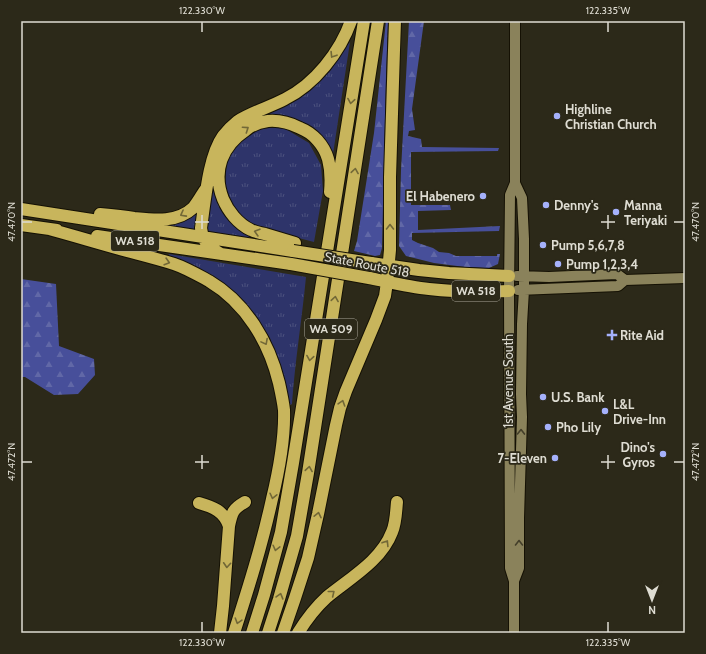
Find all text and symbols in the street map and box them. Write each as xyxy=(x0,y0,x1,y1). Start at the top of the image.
text: 122.330°W xyxy=(179,4,226,17)
text: 122.335°W xyxy=(586,4,631,17)
one-way arrow xyxy=(330,51,337,58)
one-way arrow xyxy=(347,98,356,104)
place label: Highline Christian Church xyxy=(565,101,657,132)
marker: Highline Christian Church xyxy=(552,111,562,121)
one-way arrow xyxy=(242,126,249,134)
one-way arrow xyxy=(350,168,359,174)
place label: El Habenero xyxy=(406,188,476,204)
marker: El Habenero xyxy=(478,191,488,201)
place label: Denny's xyxy=(554,197,599,213)
place label: Manna Teriyaki xyxy=(624,197,667,228)
marker: Denny's xyxy=(541,200,551,210)
text: 47.470°N xyxy=(5,202,18,242)
text: 47.470°N xyxy=(689,202,702,242)
marker: Manna Teriyaki xyxy=(611,207,621,217)
one-way arrow xyxy=(180,209,187,217)
one-way arrow xyxy=(386,224,394,230)
one-way arrow xyxy=(254,228,261,237)
road number: WA 518 xyxy=(111,231,159,251)
place label: Pump 5,6,7,8 xyxy=(551,237,625,253)
marker: Pump 5,6,7,8 xyxy=(538,240,548,250)
street label: State Route 518 xyxy=(323,248,411,280)
place label: Pump 1,2,3,4 xyxy=(566,256,638,272)
one-way arrow xyxy=(163,257,170,266)
marker: Pump 1,2,3,4 xyxy=(553,259,563,269)
road number: WA 518 xyxy=(452,281,500,301)
one-way arrow xyxy=(330,296,339,302)
road number: WA 509 xyxy=(305,319,357,339)
place label: Rite Aid xyxy=(620,327,664,343)
marker: Rite Aid xyxy=(607,330,617,340)
street label: 1st Avenue South xyxy=(500,334,516,428)
one-way arrow xyxy=(260,338,267,345)
one-way arrow xyxy=(306,355,315,361)
place label: U.S. Bank xyxy=(551,389,605,405)
marker: U.S. Bank xyxy=(538,392,548,402)
place label: L&L Drive-Inn xyxy=(613,396,666,427)
one-way arrow xyxy=(337,400,346,407)
marker: L&L Drive-Inn xyxy=(600,406,610,416)
place label: Pho Lily xyxy=(556,419,601,435)
marker: Pho Lily xyxy=(543,422,553,432)
one-way arrow xyxy=(517,429,525,435)
place label: Dino's Gyros xyxy=(621,439,655,470)
text: 47.472°N xyxy=(5,443,18,481)
text: 47.472°N xyxy=(689,443,702,481)
marker: Dino's Gyros xyxy=(658,449,668,459)
place label: 7-Eleven xyxy=(498,450,547,466)
marker: 7-Eleven xyxy=(550,453,560,463)
one-way arrow xyxy=(304,466,313,472)
one-way arrow xyxy=(269,492,278,499)
one-way arrow xyxy=(313,512,321,518)
one-way arrow xyxy=(382,540,389,547)
one-way arrow xyxy=(515,540,523,546)
one-way arrow xyxy=(273,545,281,551)
one-way arrow xyxy=(222,562,231,568)
north arrow xyxy=(632,580,672,620)
one-way arrow xyxy=(328,591,335,598)
one-way arrow xyxy=(275,593,284,600)
text: N xyxy=(648,603,656,617)
one-way arrow xyxy=(234,618,243,625)
text: 122.330°W xyxy=(179,636,226,649)
text: 122.335°W xyxy=(586,636,631,649)

